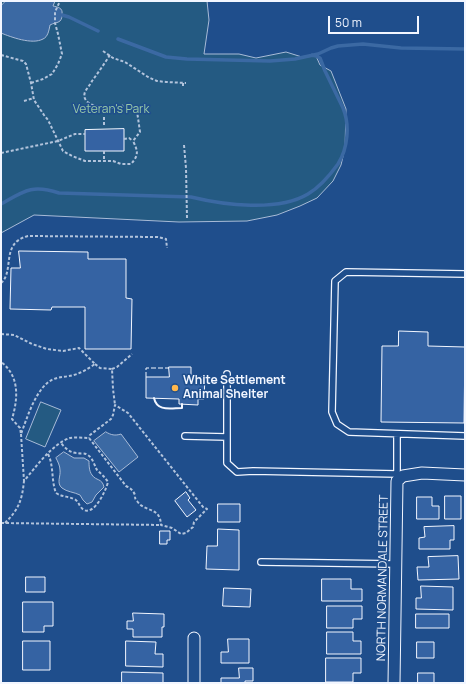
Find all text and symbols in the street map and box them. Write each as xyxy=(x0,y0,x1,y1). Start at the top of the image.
scale bar xyxy=(330,8,421,34)
text: 50 m xyxy=(335,14,362,31)
park label: Veteran's Park xyxy=(73,103,149,117)
place label: White Settlement Animal Shelter xyxy=(183,374,286,402)
marker: White Settlement Animal Shelter xyxy=(170,383,180,393)
street label: NORTH NORMANDALE STREET xyxy=(374,495,392,661)

